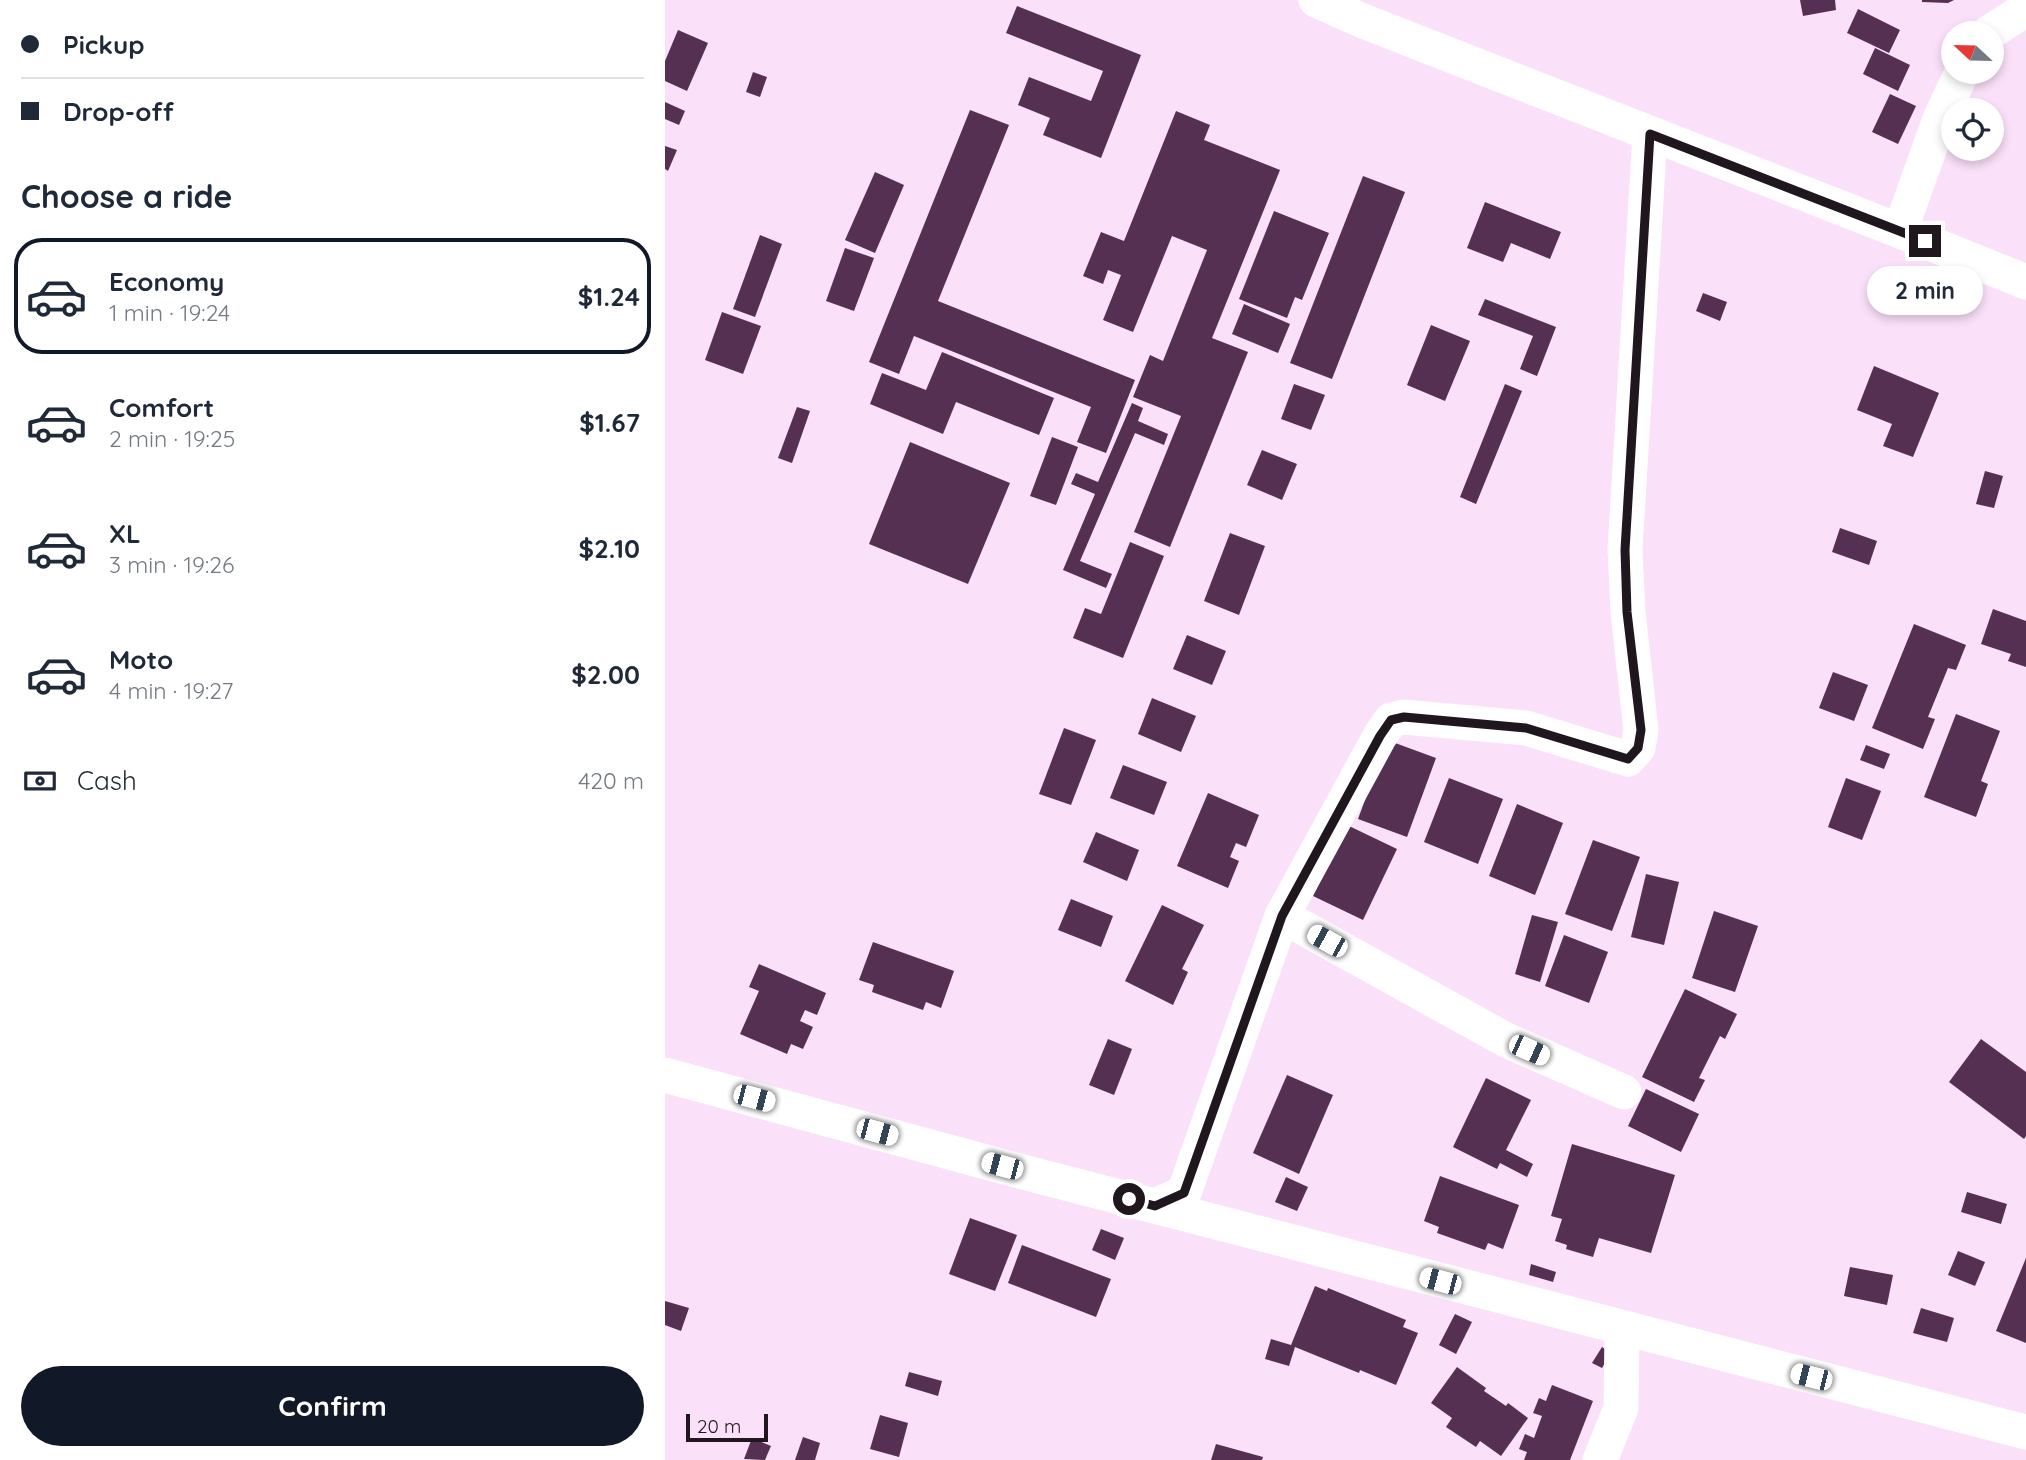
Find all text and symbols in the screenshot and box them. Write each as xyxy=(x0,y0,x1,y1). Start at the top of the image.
north arrow xyxy=(1941,21,2004,84)
map controls xyxy=(1941,21,2004,161)
text: Pickup xyxy=(63,28,145,61)
text: Drop-off xyxy=(63,95,174,128)
button: locate xyxy=(1941,98,2004,161)
text: Choose a ride xyxy=(21,176,233,216)
route end xyxy=(1909,225,1941,257)
icon: car xyxy=(25,265,88,328)
text: Economy xyxy=(109,265,224,298)
callout: 2 min xyxy=(1867,266,1983,314)
text: 2 min xyxy=(1895,276,1955,305)
text: $1.24 xyxy=(578,280,640,313)
text: 1 min · 19:24 xyxy=(109,298,230,327)
icon: car xyxy=(25,391,88,454)
text: Comfort xyxy=(109,391,214,424)
text: $1.67 xyxy=(579,406,640,439)
text: 2 min · 19:25 xyxy=(109,424,235,453)
icon: car xyxy=(25,517,88,580)
text: XL xyxy=(109,517,141,550)
text: $2.10 xyxy=(578,532,640,565)
text: 3 min · 19:26 xyxy=(109,550,234,579)
icon: car xyxy=(25,643,88,706)
text: Moto xyxy=(109,643,173,676)
text: $2.00 xyxy=(571,658,640,691)
text: 4 min · 19:27 xyxy=(109,676,233,705)
icon: cash xyxy=(21,762,59,800)
text: Cash xyxy=(77,764,137,797)
text: 420 m xyxy=(578,766,644,795)
car xyxy=(1304,922,1351,960)
car xyxy=(1506,1032,1553,1068)
car xyxy=(731,1082,778,1114)
car xyxy=(854,1116,901,1148)
car xyxy=(979,1150,1026,1182)
route start xyxy=(1113,1183,1145,1215)
car xyxy=(1417,1265,1464,1297)
car xyxy=(1789,1362,1834,1392)
button: Confirm xyxy=(21,1366,644,1446)
scale bar xyxy=(686,1411,768,1443)
text: 20 m xyxy=(697,1414,741,1438)

